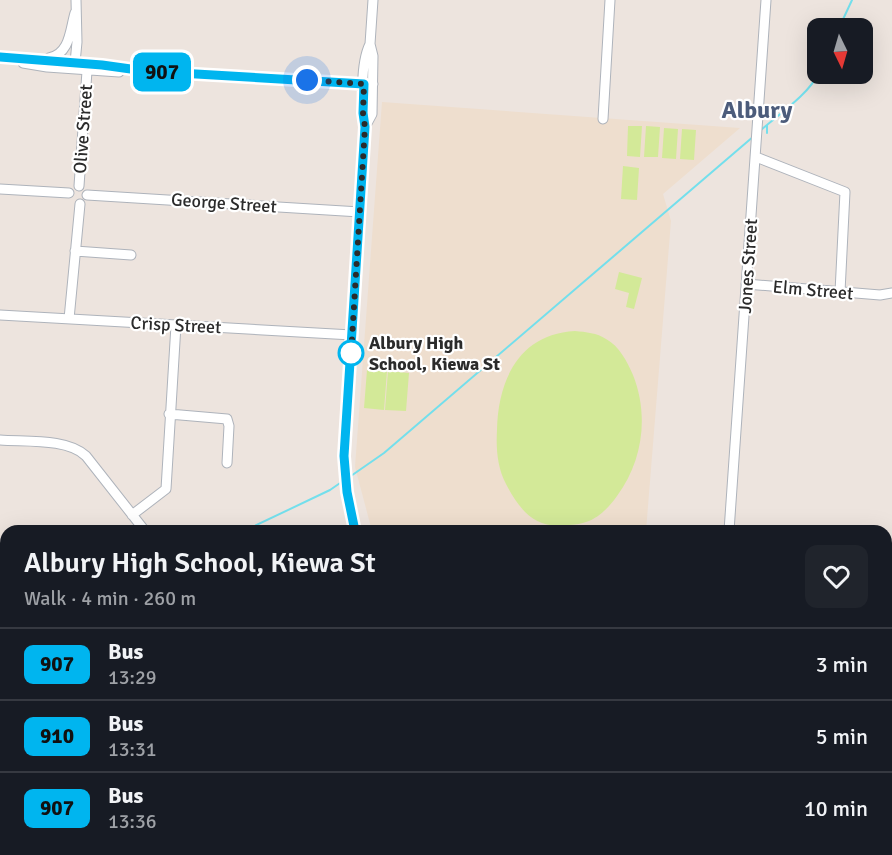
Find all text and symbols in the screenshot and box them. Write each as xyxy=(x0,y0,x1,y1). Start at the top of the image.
north arrow xyxy=(807,18,873,84)
map controls xyxy=(807,18,873,84)
line badge: 907 xyxy=(128,52,196,92)
text: 907 xyxy=(145,59,179,85)
your location xyxy=(292,65,322,95)
street label: Olive Street xyxy=(69,84,97,174)
district label: Albury xyxy=(722,95,793,125)
street label: George Street xyxy=(170,188,278,218)
street label: Jones Street xyxy=(734,218,762,314)
street label: Elm Street xyxy=(772,276,854,304)
street label: Crisp Street xyxy=(130,312,222,338)
place label: Albury High School, Kiewa St xyxy=(369,332,500,375)
marker: Albury High School, Kiewa St xyxy=(338,340,364,366)
button: heart xyxy=(805,545,868,608)
text: Albury High School, Kiewa St xyxy=(24,546,376,580)
text: Walk · 4 min · 260 m xyxy=(24,586,196,611)
text: Bus xyxy=(108,638,143,665)
text: 907 xyxy=(40,651,74,677)
text: 3 min xyxy=(816,651,868,678)
text: 13:29 xyxy=(108,665,157,690)
text: Bus xyxy=(108,710,143,737)
text: 910 xyxy=(40,723,74,749)
text: 5 min xyxy=(816,723,868,750)
text: 13:31 xyxy=(108,737,157,762)
text: Bus xyxy=(108,782,143,809)
text: 907 xyxy=(40,795,74,821)
text: 10 min xyxy=(804,795,868,822)
text: 13:36 xyxy=(108,809,157,834)

